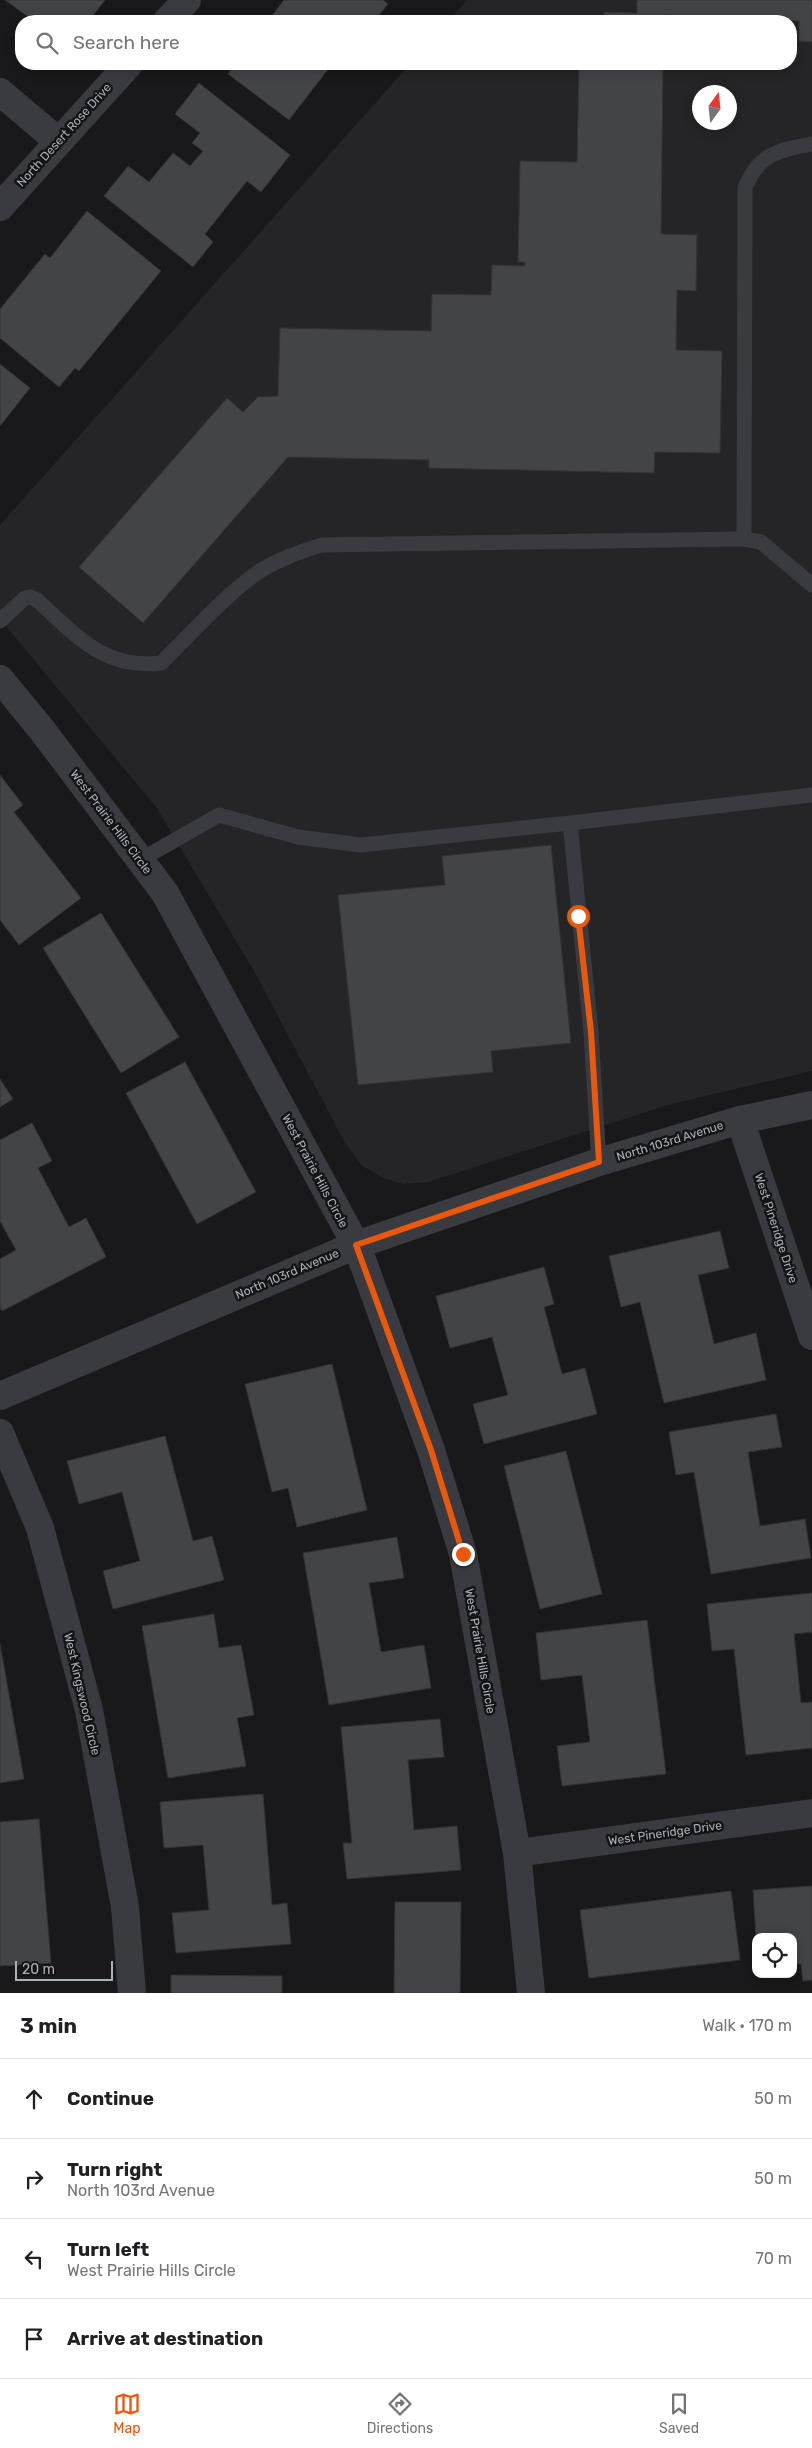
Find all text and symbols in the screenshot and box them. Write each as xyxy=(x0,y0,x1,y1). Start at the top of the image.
search box xyxy=(15,15,797,70)
icon: search xyxy=(33,29,61,57)
text: Search here xyxy=(73,31,180,54)
street label: North Desert Rose Drive xyxy=(14,80,114,190)
north arrow xyxy=(692,85,737,130)
street label: West Prairie Hills Circle xyxy=(67,767,155,877)
route start xyxy=(567,905,590,928)
street label: West Prairie Hills Circle xyxy=(279,1112,351,1230)
street label: North 103rd Avenue xyxy=(615,1118,725,1164)
street label: West Pineridge Drive xyxy=(752,1171,800,1285)
street label: North 103rd Avenue xyxy=(233,1246,341,1302)
route end xyxy=(452,1543,475,1566)
street label: West Prairie Hills Circle xyxy=(462,1587,498,1715)
street label: West Kingswood Circle xyxy=(61,1631,103,1757)
street label: West Pineridge Drive xyxy=(607,1818,723,1848)
map controls xyxy=(752,1933,797,1978)
button: locate xyxy=(752,1933,797,1978)
scale bar xyxy=(15,1958,112,1981)
text: 20 m xyxy=(22,1961,55,1978)
text: 3 min xyxy=(20,2013,77,2038)
text: Walk · 170 m xyxy=(702,2016,792,2035)
icon: ahead xyxy=(20,2085,48,2113)
text: Continue xyxy=(67,2087,154,2110)
text: 50 m xyxy=(754,2089,792,2108)
text: Turn right xyxy=(67,2158,162,2181)
icon: right xyxy=(20,2165,48,2193)
text: 50 m xyxy=(754,2169,792,2188)
text: North 103rd Avenue xyxy=(67,2181,215,2200)
text: Turn left xyxy=(67,2238,149,2261)
icon: left xyxy=(20,2245,48,2273)
text: 70 m xyxy=(755,2249,792,2268)
text: West Prairie Hills Circle xyxy=(67,2261,236,2280)
icon: arrive xyxy=(20,2325,48,2353)
text: Arrive at destination xyxy=(67,2327,263,2350)
tab: Map xyxy=(113,2390,141,2437)
tab: Directions xyxy=(367,2390,433,2437)
tab: Saved xyxy=(659,2390,699,2437)

